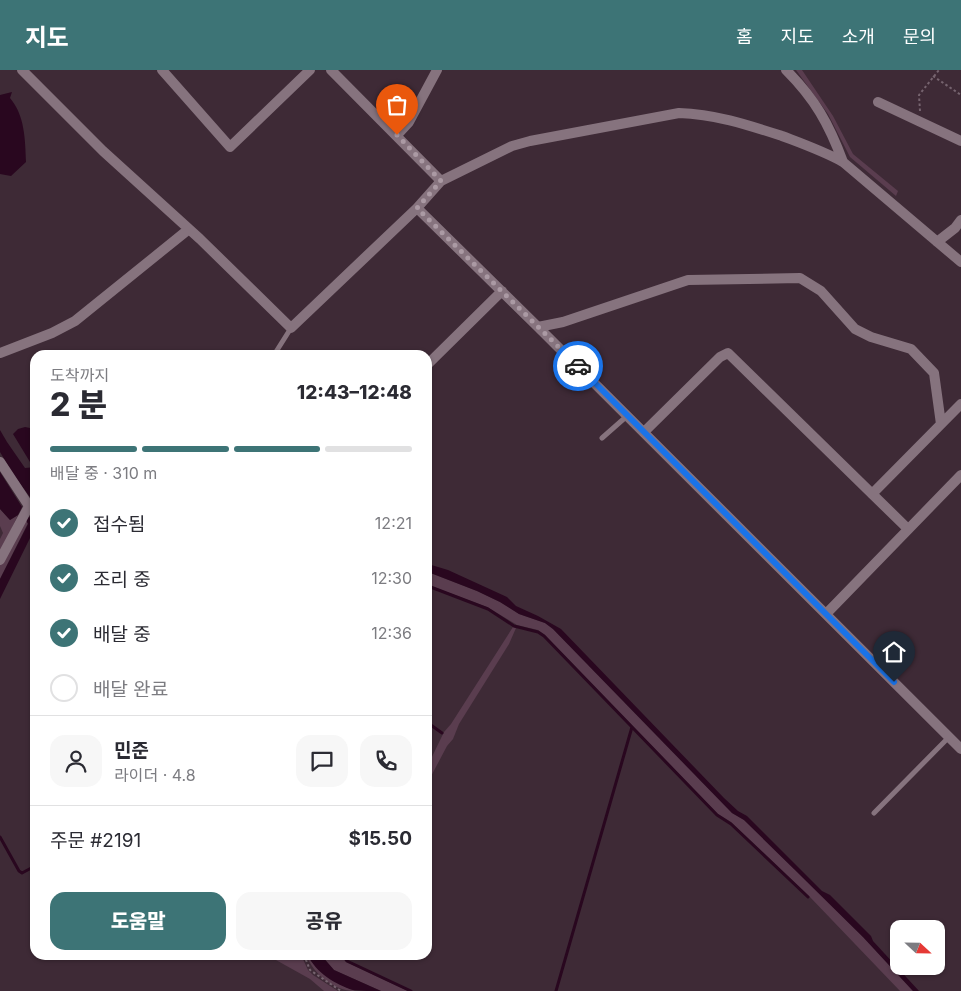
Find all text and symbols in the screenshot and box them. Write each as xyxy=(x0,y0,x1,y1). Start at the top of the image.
text: 지도 xyxy=(25,23,69,52)
text: 홈 xyxy=(736,26,753,47)
text: 지도 xyxy=(781,26,814,47)
text: 소개 xyxy=(842,26,875,47)
text: 문의 xyxy=(903,26,936,47)
pin xyxy=(376,84,418,135)
icon: bag xyxy=(383,91,411,119)
courier xyxy=(553,341,603,391)
icon: car xyxy=(564,352,592,380)
text: 도착까지 xyxy=(50,365,109,385)
text: 12:43–12:48 xyxy=(297,381,412,404)
text: 2 분 xyxy=(50,385,107,424)
text: 배달 중 · 310 m xyxy=(50,463,157,483)
icon: check xyxy=(50,509,78,537)
text: 접수됨 xyxy=(93,513,145,536)
text: 12:21 xyxy=(375,513,412,533)
icon: check xyxy=(50,564,78,592)
text: 조리 중 xyxy=(93,568,151,591)
text: 12:30 xyxy=(371,568,412,588)
icon: check xyxy=(50,619,78,647)
text: 배달 중 xyxy=(93,623,151,646)
text: 12:36 xyxy=(371,623,412,643)
pin xyxy=(873,631,915,682)
icon: home xyxy=(880,638,908,666)
text: 배달 완료 xyxy=(93,678,168,701)
button: person xyxy=(50,735,102,787)
button: chat xyxy=(296,735,348,787)
button: phone xyxy=(360,735,412,787)
text: 민준 xyxy=(114,739,149,762)
text: 라이더 · 4.8 xyxy=(114,765,196,785)
text: $15.50 xyxy=(348,827,412,850)
text: 주문 #2191 xyxy=(50,829,141,852)
button: 도움말 xyxy=(50,892,226,950)
button: 공유 xyxy=(236,892,412,950)
north arrow xyxy=(890,920,945,975)
map controls xyxy=(890,920,945,975)

